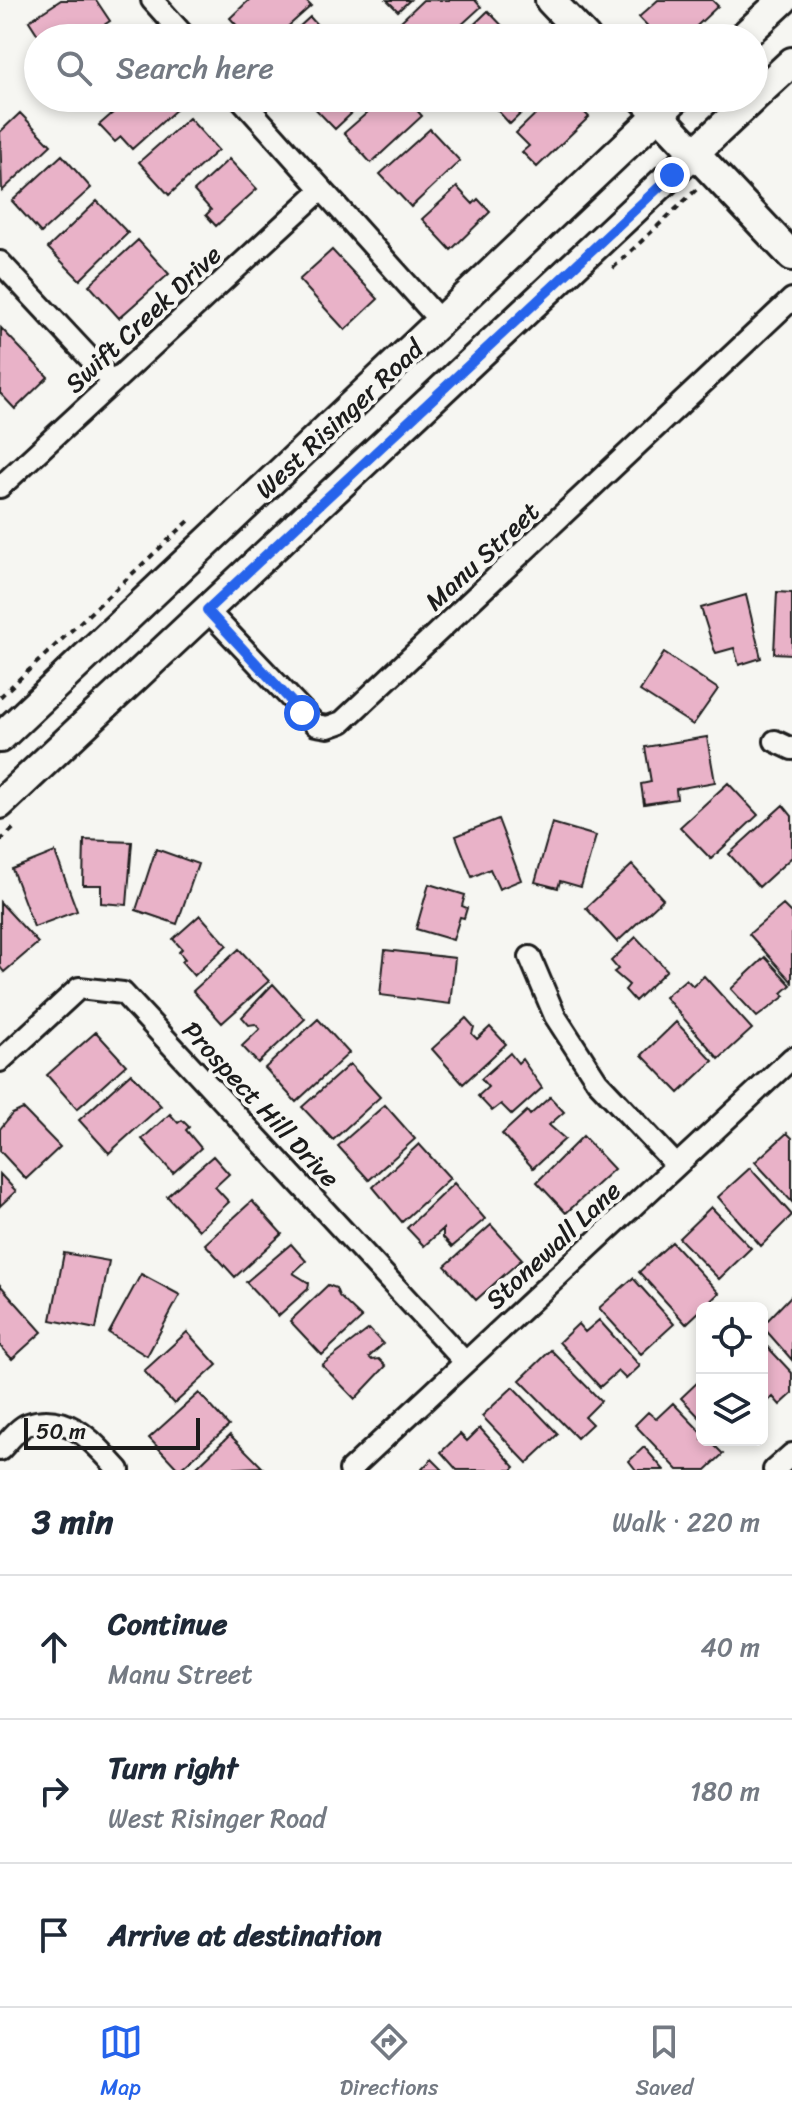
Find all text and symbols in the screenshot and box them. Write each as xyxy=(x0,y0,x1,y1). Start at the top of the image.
search box xyxy=(24,24,768,112)
text: Search here xyxy=(116,41,274,95)
icon: search xyxy=(52,46,96,90)
route end xyxy=(654,157,690,193)
street label: Swift Creek Drive xyxy=(53,233,233,405)
street label: West Risinger Road xyxy=(244,326,436,510)
street label: Manu Street xyxy=(413,490,551,622)
route start xyxy=(284,695,320,731)
street label: Prospect Hill Drive xyxy=(171,1009,351,1199)
street label: Stonewall Lane xyxy=(474,1169,632,1321)
map controls xyxy=(696,1302,768,1446)
button: locate xyxy=(696,1302,768,1374)
button: layers xyxy=(696,1374,768,1446)
text: 50 m xyxy=(36,1412,86,1451)
scale bar xyxy=(24,1414,200,1450)
text: 3 min xyxy=(32,1492,113,1552)
text: Walk · 220 m xyxy=(612,1499,760,1545)
text: Continue xyxy=(108,1597,227,1651)
text: 40 m xyxy=(701,1624,760,1670)
icon: ahead xyxy=(32,1625,76,1669)
text: Manu Street xyxy=(108,1651,253,1697)
text: Turn right xyxy=(108,1741,238,1795)
text: 180 m xyxy=(690,1768,760,1814)
icon: right xyxy=(32,1769,76,1813)
text: West Risinger Road xyxy=(108,1795,326,1841)
text: Arrive at destination xyxy=(108,1908,382,1962)
icon: arrive xyxy=(32,1913,76,1957)
tab: Map xyxy=(99,2020,143,2107)
tab: Directions xyxy=(340,2020,438,2107)
tab: Saved xyxy=(635,2020,693,2107)

